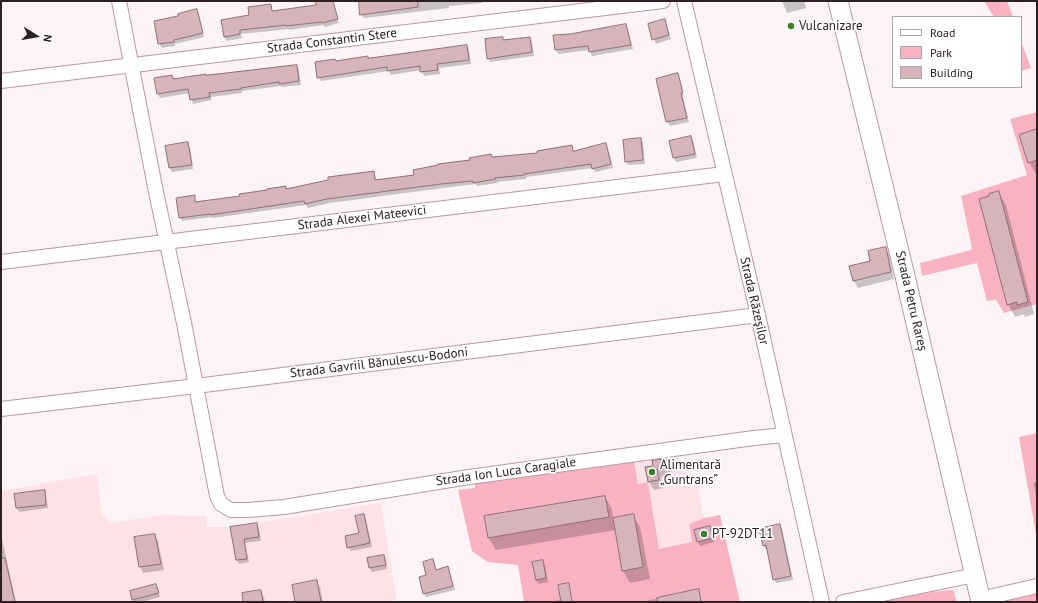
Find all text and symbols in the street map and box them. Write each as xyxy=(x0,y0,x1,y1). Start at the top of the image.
north arrow xyxy=(16,16,56,56)
legend xyxy=(892,16,1022,88)
place label: Vulcanizare xyxy=(799,18,863,34)
marker: Vulcanizare xyxy=(786,21,796,31)
street label: Strada Constantin Stere xyxy=(266,25,398,57)
text: Road xyxy=(930,25,955,40)
text: N xyxy=(40,33,55,43)
text: Park xyxy=(930,45,952,60)
text: Building xyxy=(930,65,973,80)
street label: Strada Alexei Mateevici xyxy=(297,202,427,234)
street label: Strada Petru Rareș xyxy=(892,249,930,353)
street label: Strada Răzeşilor xyxy=(736,256,772,346)
street label: Strada Gavriil Bănulescu-Bodoni xyxy=(289,344,469,382)
street label: Strada Ion Luca Caragiale xyxy=(435,454,577,490)
place label: Alimentară „Guntrans” xyxy=(660,457,721,488)
marker: Alimentară „Guntrans” xyxy=(647,467,657,477)
place label: PT-92DT11 xyxy=(712,526,773,542)
marker: PT-92DT11 xyxy=(699,529,709,539)

